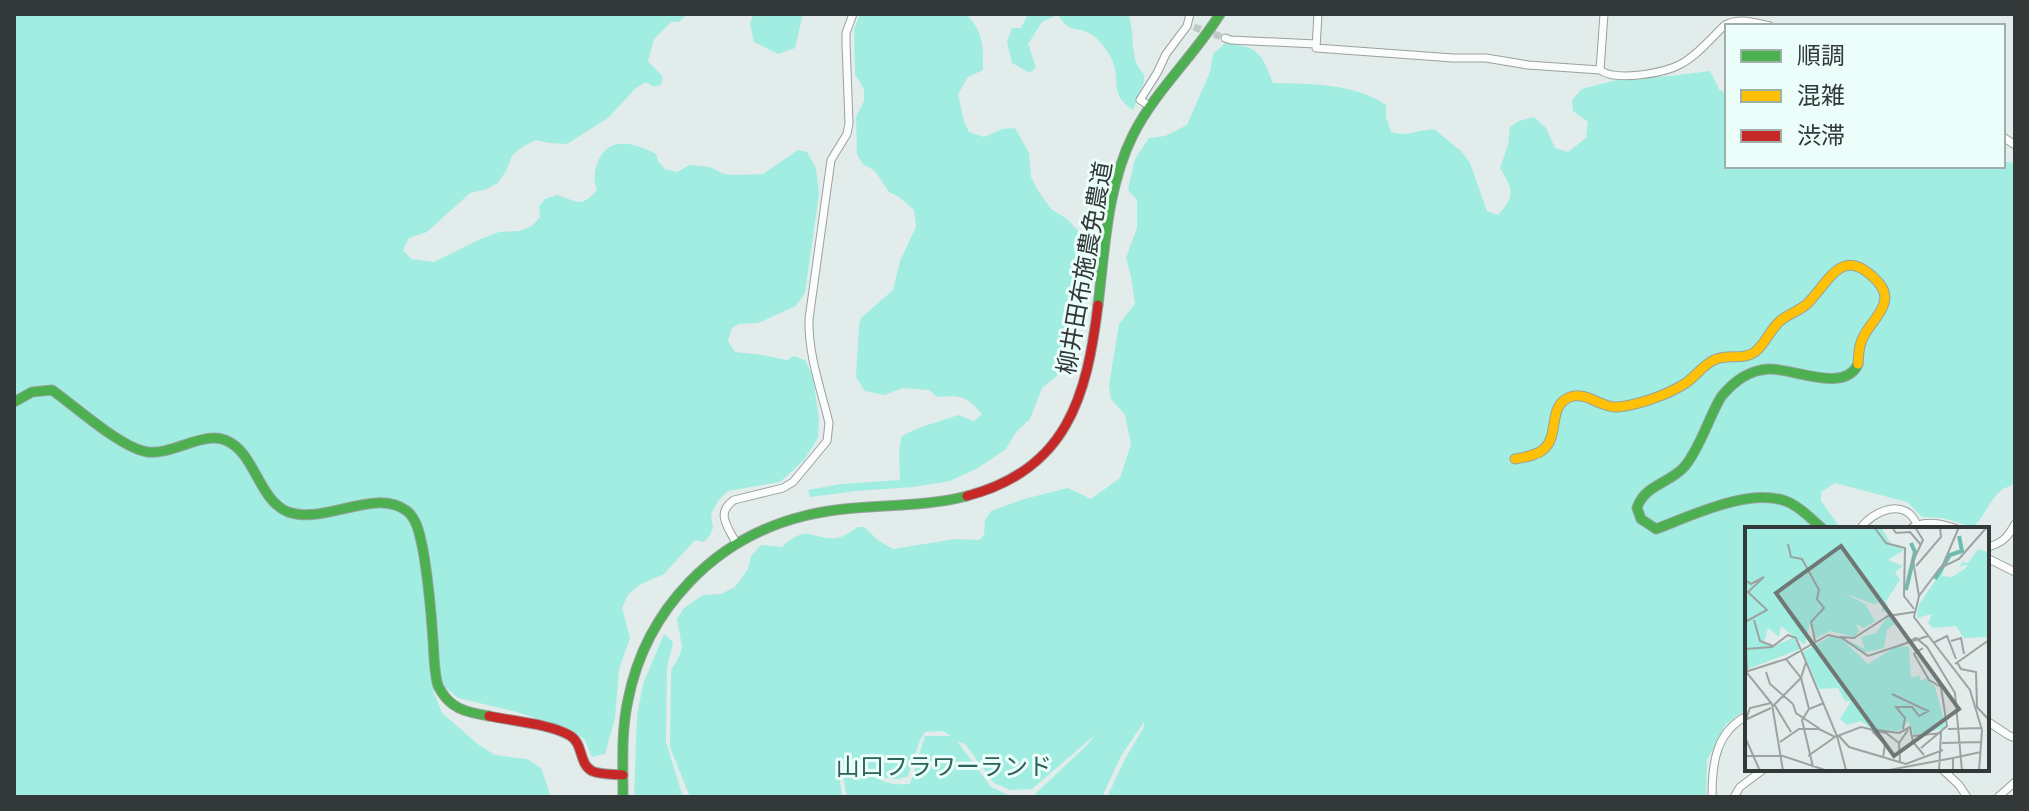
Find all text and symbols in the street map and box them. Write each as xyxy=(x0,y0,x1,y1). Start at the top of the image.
legend xyxy=(1725,24,2005,168)
text: 順調 xyxy=(1797,40,1845,69)
text: 混雑 xyxy=(1797,80,1845,109)
text: 渋滞 xyxy=(1797,120,1845,149)
street label: 柳井田布施農免農道 xyxy=(1050,159,1117,377)
inset map xyxy=(1745,527,1989,771)
park label: 山口フラワーランド xyxy=(836,751,1052,780)

